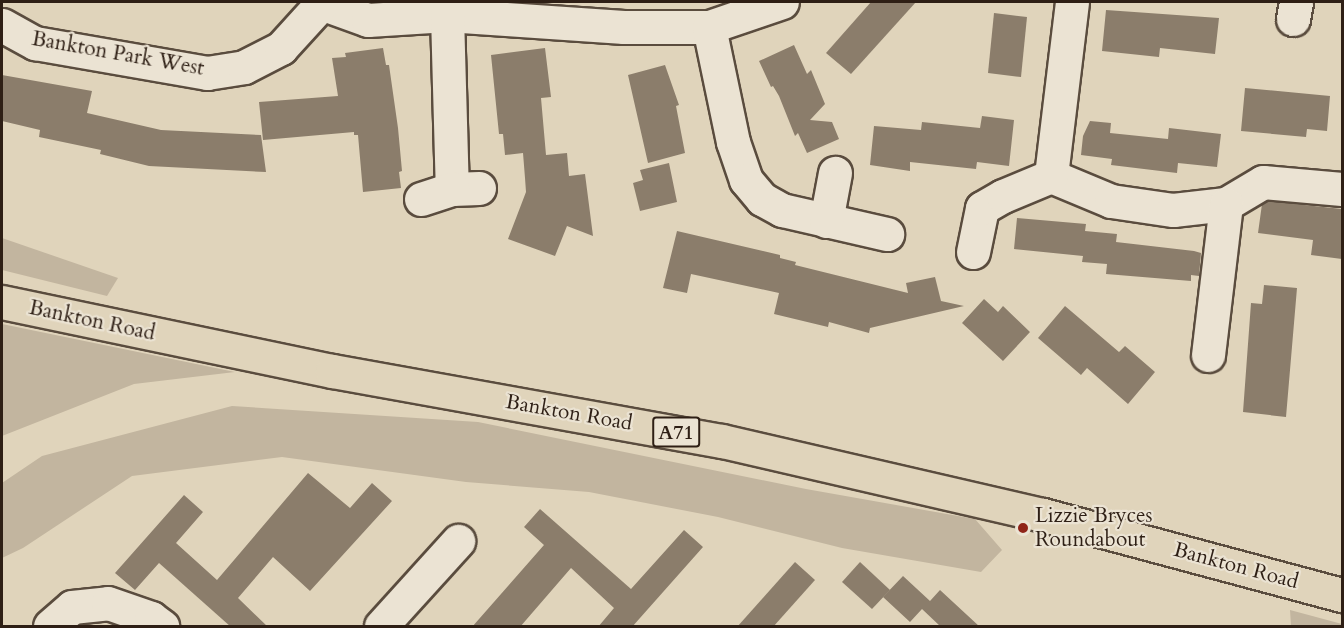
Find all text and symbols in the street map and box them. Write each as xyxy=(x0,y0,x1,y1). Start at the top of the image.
street label: Bankton Park West xyxy=(30,26,206,82)
street label: Bankton Road xyxy=(27,295,157,347)
street label: Bankton Road xyxy=(504,389,634,437)
road number: A71 xyxy=(652,415,700,449)
place label: Lizzie Bryces Roundabout xyxy=(1035,503,1153,553)
marker: Lizzie Bryces Roundabout xyxy=(1016,521,1030,535)
street label: Bankton Road xyxy=(1171,537,1301,595)

